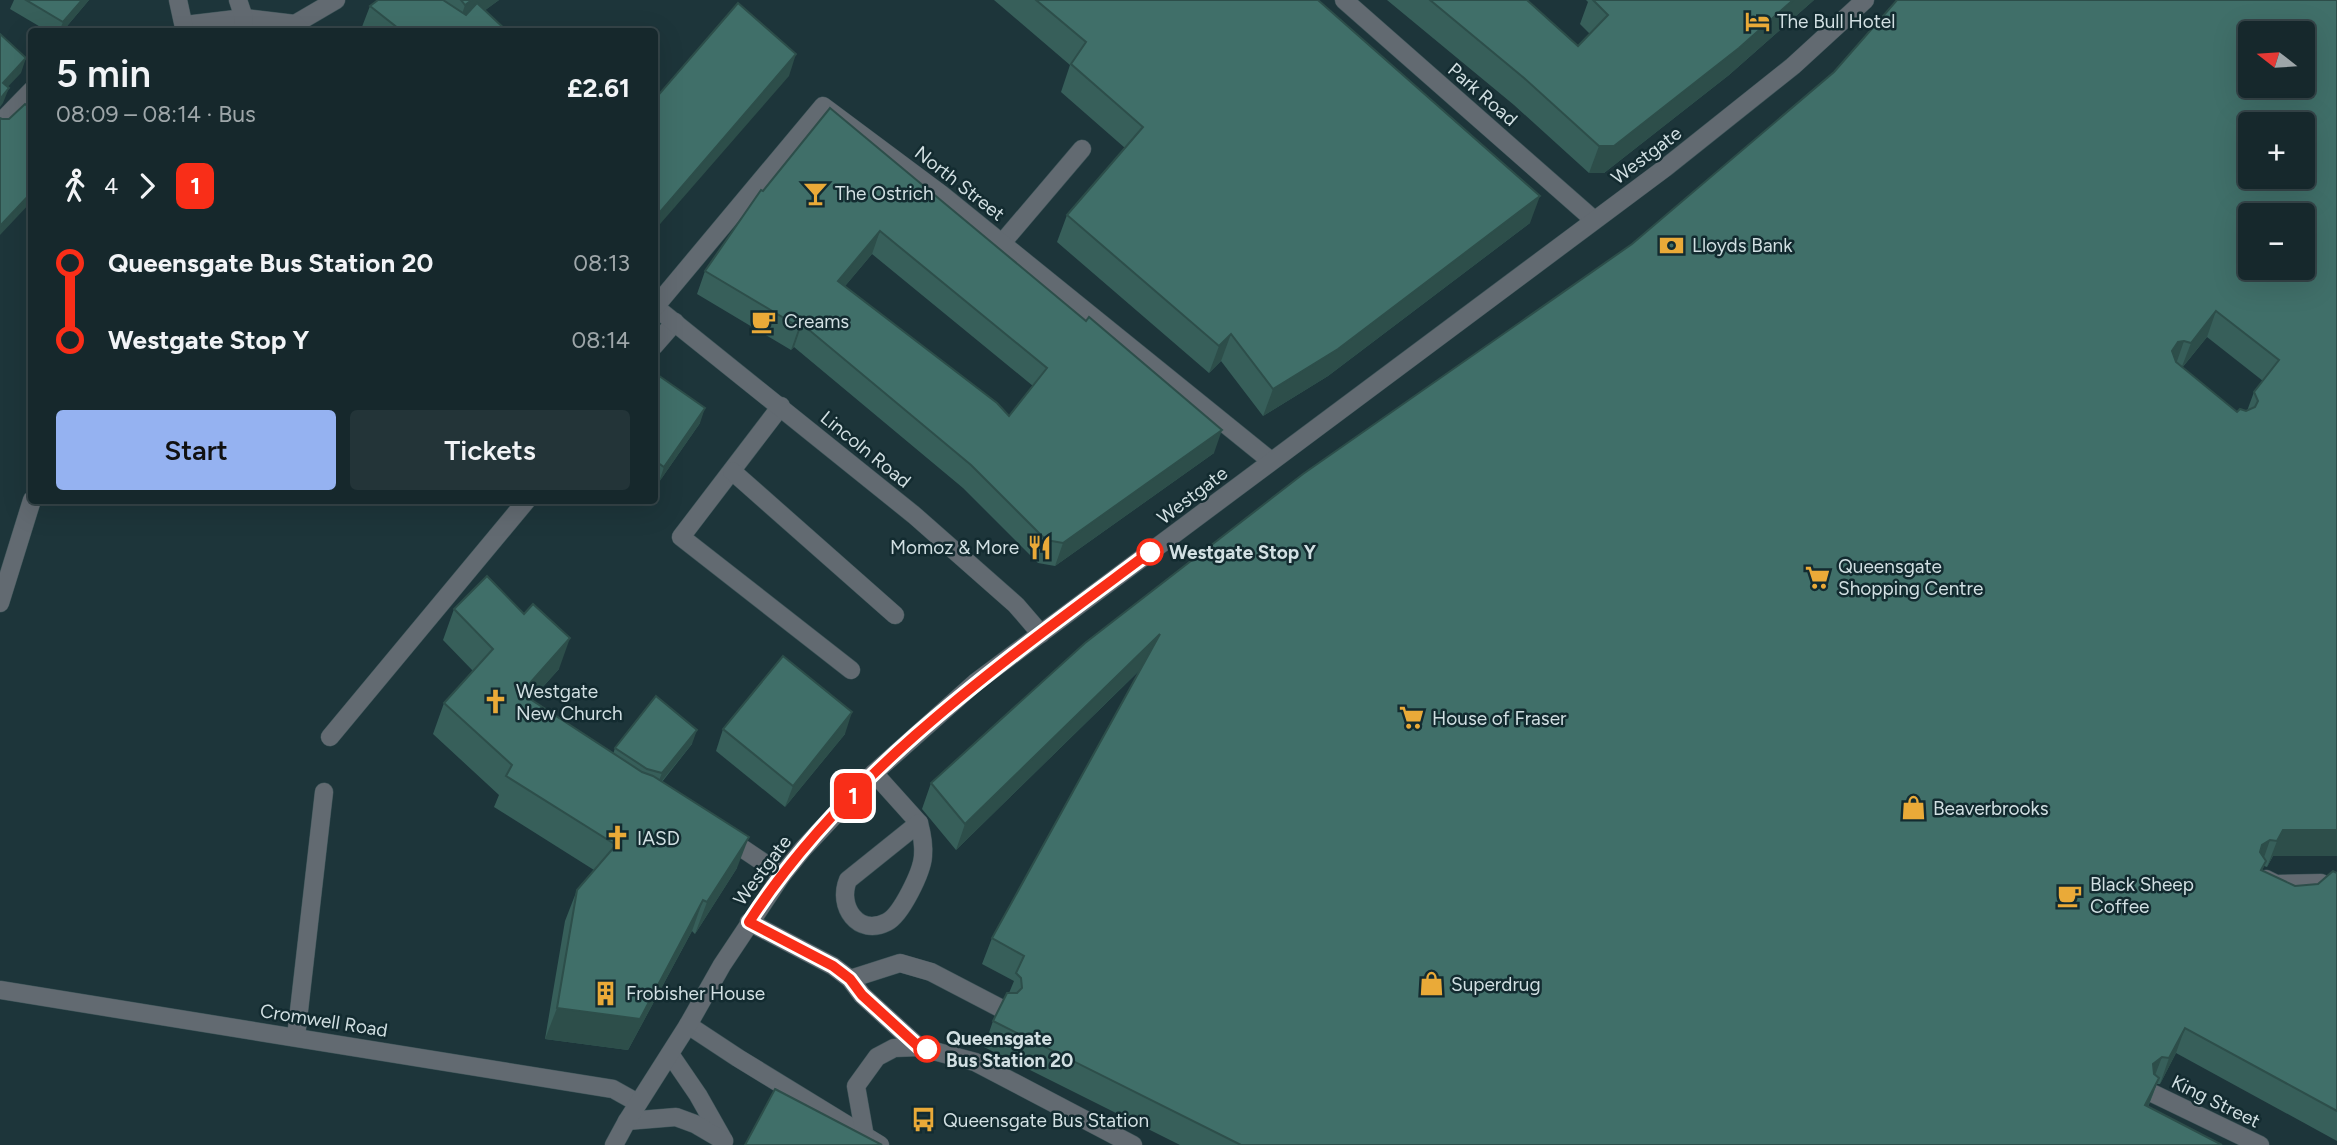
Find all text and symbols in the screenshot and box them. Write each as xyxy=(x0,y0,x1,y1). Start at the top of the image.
hotel icon: The Bull Hotel xyxy=(1743,7,1771,35)
place label: The Bull Hotel xyxy=(1777,10,1895,33)
north arrow xyxy=(2238,21,2315,98)
map controls xyxy=(2238,21,2315,280)
text: 5 min xyxy=(56,51,151,97)
street label: Park Road xyxy=(1443,58,1522,131)
text: £2.61 xyxy=(567,72,630,104)
text: 08:09 – 08:14 · Bus xyxy=(56,100,256,128)
button: + xyxy=(2238,112,2315,189)
street label: Westgate xyxy=(1607,121,1686,189)
street label: North Street xyxy=(910,141,1009,226)
icon: walk xyxy=(56,167,94,205)
icon: forward xyxy=(128,167,166,205)
text: 1 xyxy=(190,171,200,200)
text: 4 xyxy=(104,172,118,200)
bar icon: The Ostrich xyxy=(801,179,829,207)
place label: The Ostrich xyxy=(835,182,934,205)
button: − xyxy=(2238,203,2315,280)
bank icon: Lloyds Bank xyxy=(1658,231,1686,259)
place label: Lloyds Bank xyxy=(1692,234,1793,257)
text: Queensgate Bus Station 20 xyxy=(108,247,433,279)
text: 08:13 xyxy=(573,249,630,277)
cafe icon: Creams xyxy=(750,307,778,335)
place label: Creams xyxy=(784,310,849,333)
text: Westgate Stop Y xyxy=(108,324,309,356)
text: 08:14 xyxy=(572,326,630,354)
street label: Lincoln Road xyxy=(816,406,915,493)
button: Start xyxy=(56,410,336,490)
button: Tickets xyxy=(350,410,630,490)
street label: Westgate xyxy=(1153,461,1232,529)
restaurant icon: Momoz & More xyxy=(1025,533,1053,561)
place label: Momoz & More xyxy=(890,536,1019,559)
marker: Westgate Stop Y xyxy=(1137,539,1163,565)
place label: Westgate Stop Y xyxy=(1169,541,1317,564)
place label: Queensgate Shopping Centre xyxy=(1838,555,1983,600)
supermarket icon: Queensgate Shopping Centre xyxy=(1804,563,1832,591)
place label: Westgate New Church xyxy=(516,680,623,725)
church icon: Westgate New Church xyxy=(482,688,510,716)
supermarket icon: House of Fraser xyxy=(1398,704,1426,732)
place label: House of Fraser xyxy=(1432,707,1567,730)
line badge: 1 xyxy=(830,773,876,819)
text: 1 xyxy=(848,781,858,810)
shop icon: Beaverbrooks xyxy=(1899,794,1927,822)
place label: Beaverbrooks xyxy=(1933,797,2049,820)
church icon: IASD xyxy=(603,824,631,852)
place label: IASD xyxy=(637,827,680,850)
street label: Westgate xyxy=(728,831,796,910)
place label: Black Sheep Coffee xyxy=(2090,873,2194,918)
cafe icon: Black Sheep Coffee xyxy=(2056,881,2084,909)
shop icon: Superdrug xyxy=(1417,970,1445,998)
place label: Superdrug xyxy=(1451,973,1541,996)
building icon: Frobisher House xyxy=(592,979,620,1007)
place label: Frobisher House xyxy=(626,982,765,1005)
street label: Cromwell Road xyxy=(258,999,389,1042)
place label: Queensgate Bus Station 20 xyxy=(946,1027,1073,1072)
marker: Queensgate Bus Station 20 xyxy=(914,1036,940,1062)
street label: King Street xyxy=(2168,1070,2264,1133)
bus stop icon: Queensgate Bus Station xyxy=(909,1106,937,1134)
place label: Queensgate Bus Station xyxy=(943,1109,1149,1132)

